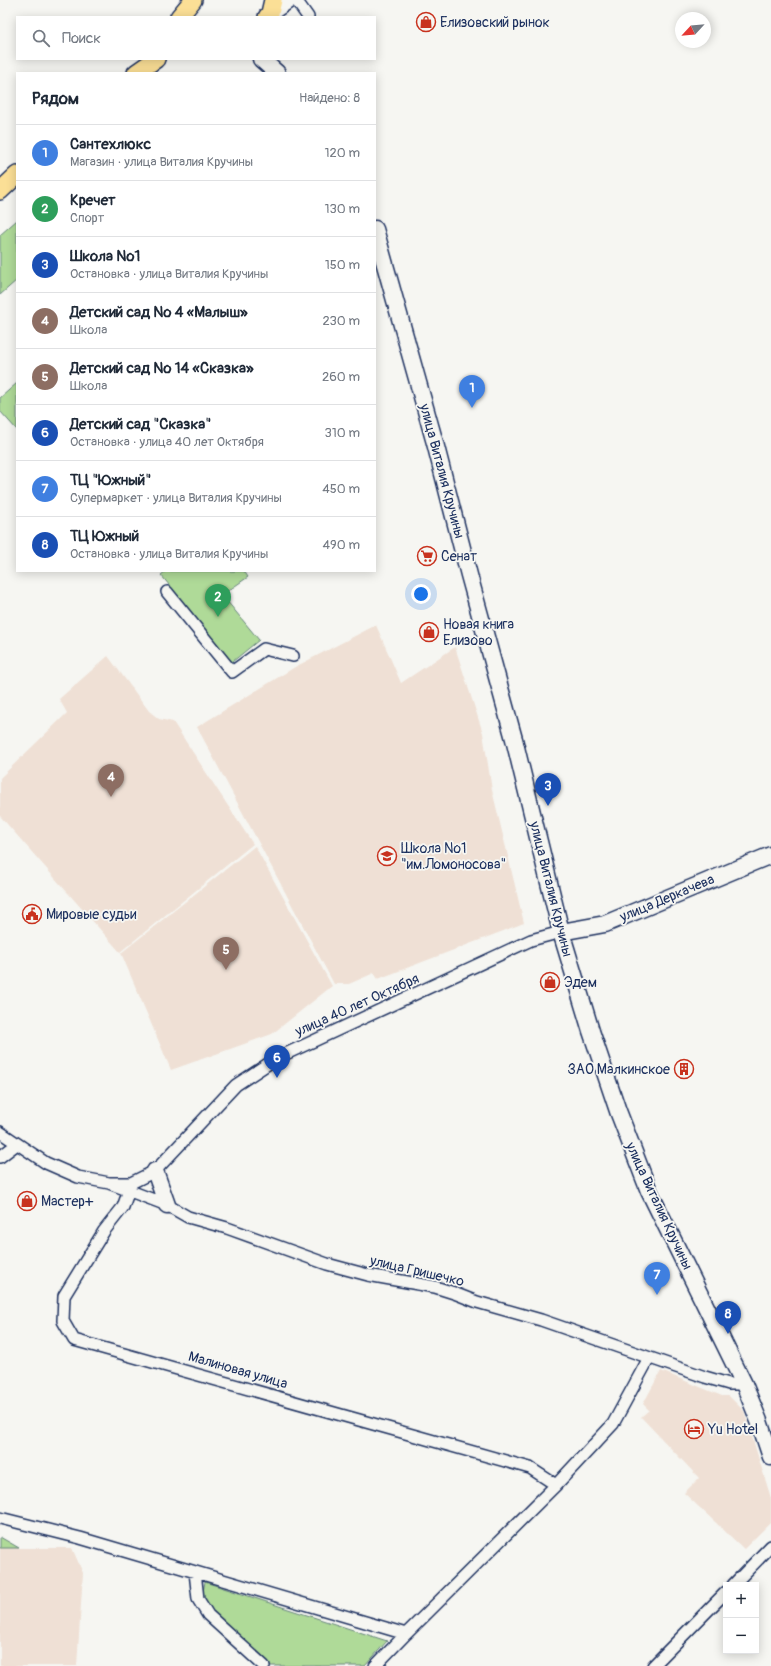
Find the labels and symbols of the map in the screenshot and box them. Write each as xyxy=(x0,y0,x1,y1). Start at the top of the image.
shop icon: Елизовский рынок xyxy=(415,11,437,33)
north arrow xyxy=(675,12,711,48)
place label: Елизовский рынок xyxy=(440,14,550,31)
pin: 1 xyxy=(459,375,485,408)
street label: улица Виталия Кручины xyxy=(416,401,468,540)
supermarket icon: Сенат xyxy=(416,545,438,567)
place label: Сенат xyxy=(441,548,477,565)
pin: 2 xyxy=(205,584,231,617)
your location xyxy=(411,584,431,604)
place label: Новая книга Елизово xyxy=(443,616,514,649)
shop icon: Новая книга Елизово xyxy=(418,621,440,643)
pin: 4 xyxy=(98,764,124,797)
pin: 3 xyxy=(535,773,561,806)
street label: улица Виталия Кручины xyxy=(526,819,576,958)
place label: Школа №1 "им.Ломоносова" xyxy=(401,840,506,873)
school or university icon: Школа №1 "им.Ломоносова" xyxy=(376,845,398,867)
street label: улица Деркачева xyxy=(616,870,717,926)
public building icon: Мировые судьи xyxy=(21,903,43,925)
place label: Мировые судьи xyxy=(46,906,136,923)
pin: 5 xyxy=(213,937,239,970)
street label: улица 40 лет Октября xyxy=(291,970,422,1040)
shop icon: Эдем xyxy=(539,971,561,993)
place label: Эдем xyxy=(564,974,597,991)
pin: 6 xyxy=(264,1045,290,1078)
building icon: ЗАО Малкинское xyxy=(673,1058,695,1080)
place label: ЗАО Малкинское xyxy=(567,1061,670,1078)
street label: улица Виталия Кручины xyxy=(622,1139,696,1272)
shop icon: Мастер+ xyxy=(16,1190,38,1212)
place label: Мастер+ xyxy=(41,1193,94,1210)
street label: улица Гришечко xyxy=(367,1252,466,1290)
pin: 7 xyxy=(644,1262,670,1295)
pin: 8 xyxy=(715,1301,741,1334)
street label: Малиновая улица xyxy=(186,1348,290,1392)
hotel icon: Yu Hotel xyxy=(683,1418,705,1440)
place label: Yu Hotel xyxy=(707,1421,758,1438)

